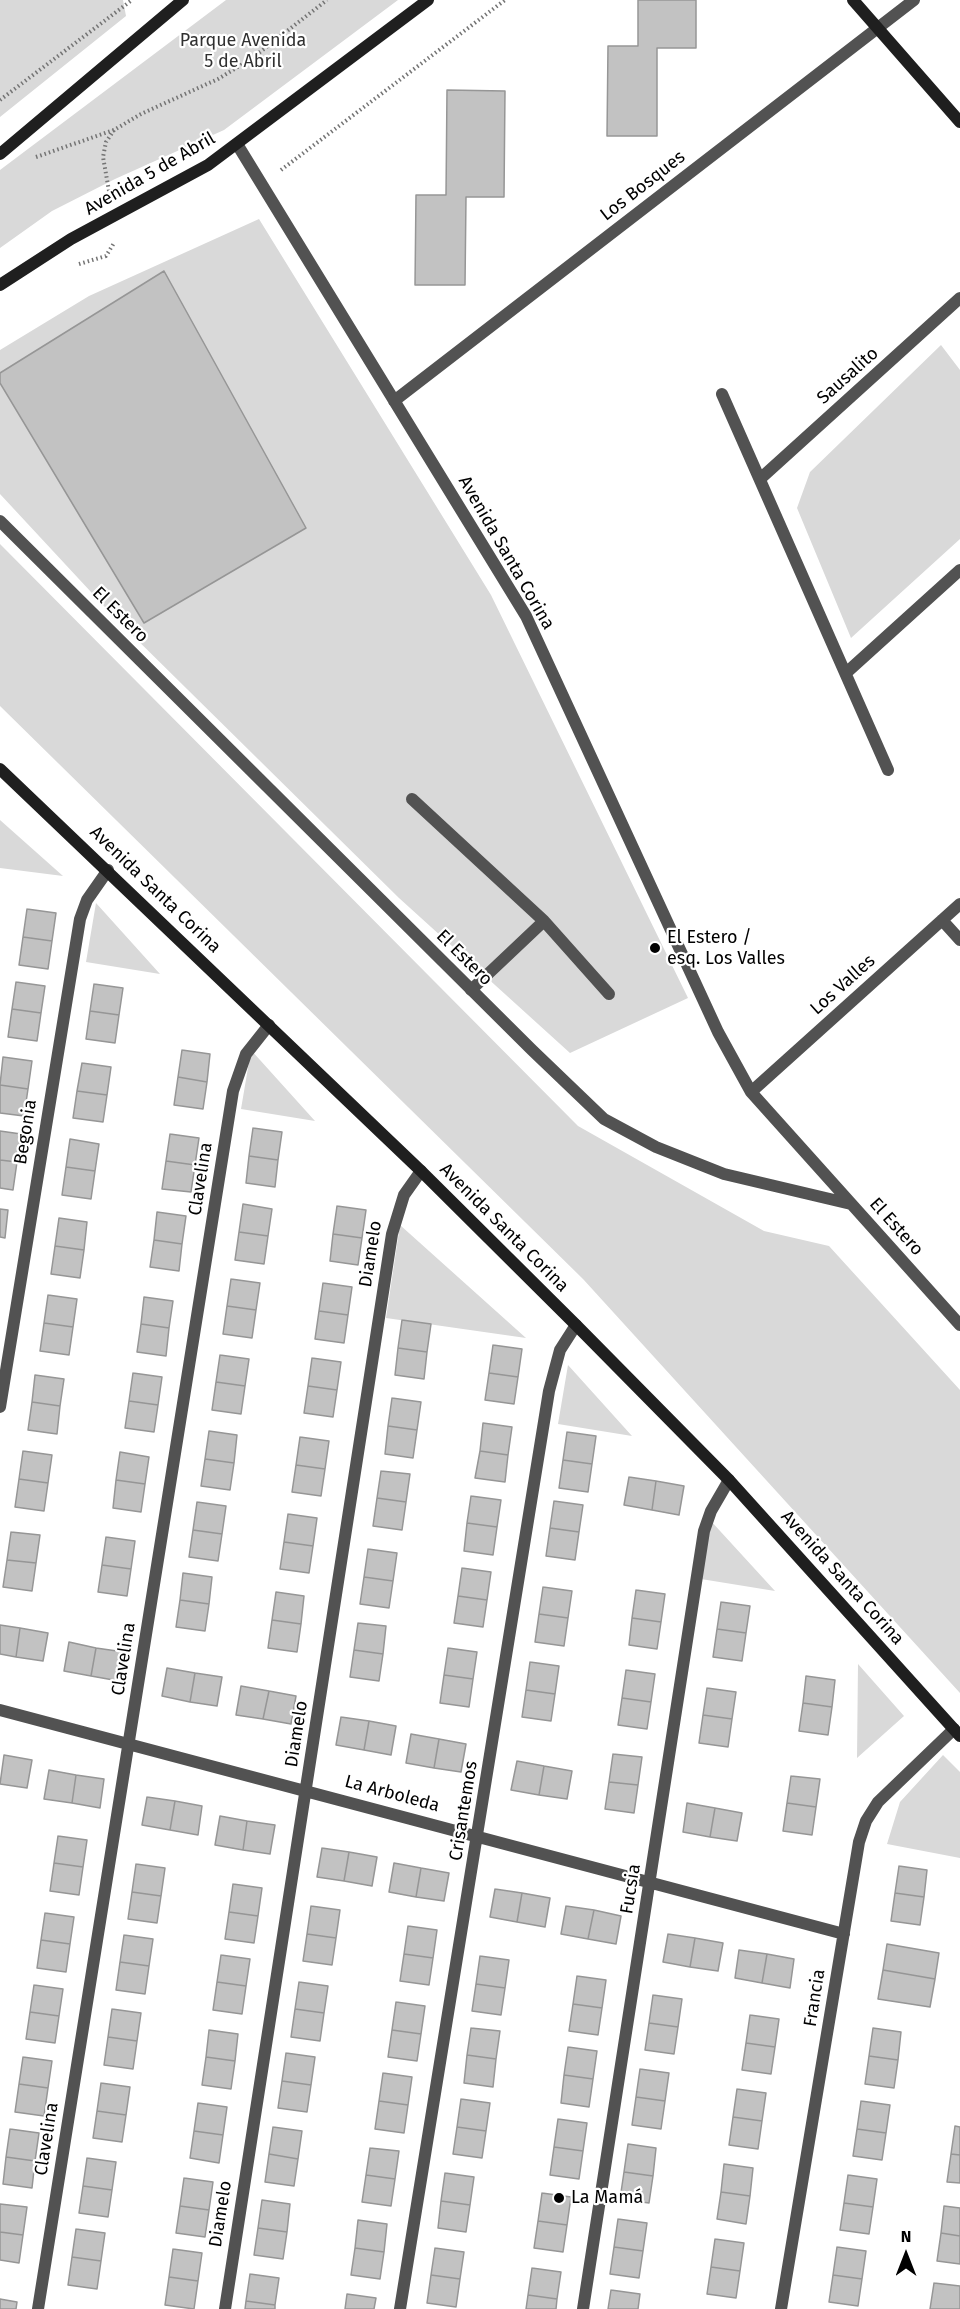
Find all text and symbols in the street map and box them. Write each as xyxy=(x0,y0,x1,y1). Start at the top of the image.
park label: Parque Avenida 5 de Abril xyxy=(180,30,306,72)
street label: Avenida 5 de Abril xyxy=(81,128,219,220)
street label: Los Bosques xyxy=(596,146,690,226)
street label: Sausalito xyxy=(813,343,883,409)
street label: Avenida Santa Corina xyxy=(453,472,559,634)
street label: El Estero xyxy=(87,582,153,648)
street label: Avenida Santa Corina xyxy=(85,822,225,958)
street label: El Estero xyxy=(431,925,497,991)
place label: El Estero / esq. Los Valles xyxy=(667,927,785,970)
marker: El Estero / esq. Los Valles xyxy=(648,941,662,955)
street label: Los Valles xyxy=(806,950,880,1020)
street label: Begonia xyxy=(10,1098,42,1166)
street label: Clavelina xyxy=(185,1141,217,1217)
street label: Avenida Santa Corina xyxy=(435,1159,573,1297)
street label: El Estero xyxy=(864,1194,928,1260)
street label: Diamelo xyxy=(355,1219,387,1289)
street label: Avenida Santa Corina xyxy=(776,1506,908,1650)
street label: Clavelina xyxy=(108,1621,140,1697)
street label: Diamelo xyxy=(281,1699,313,1769)
street label: Crisantemos xyxy=(445,1760,483,1862)
street label: La Arboleda xyxy=(342,1771,442,1817)
street label: Fucsia xyxy=(616,1862,646,1916)
street label: Francia xyxy=(800,1968,830,2028)
street label: Clavelina xyxy=(31,2101,63,2177)
street label: Diamelo xyxy=(205,2179,237,2249)
place label: La Mamá xyxy=(571,2187,643,2209)
marker: La Mamá xyxy=(552,2191,566,2205)
north arrow xyxy=(876,2225,936,2285)
text: N xyxy=(901,2227,911,2246)

